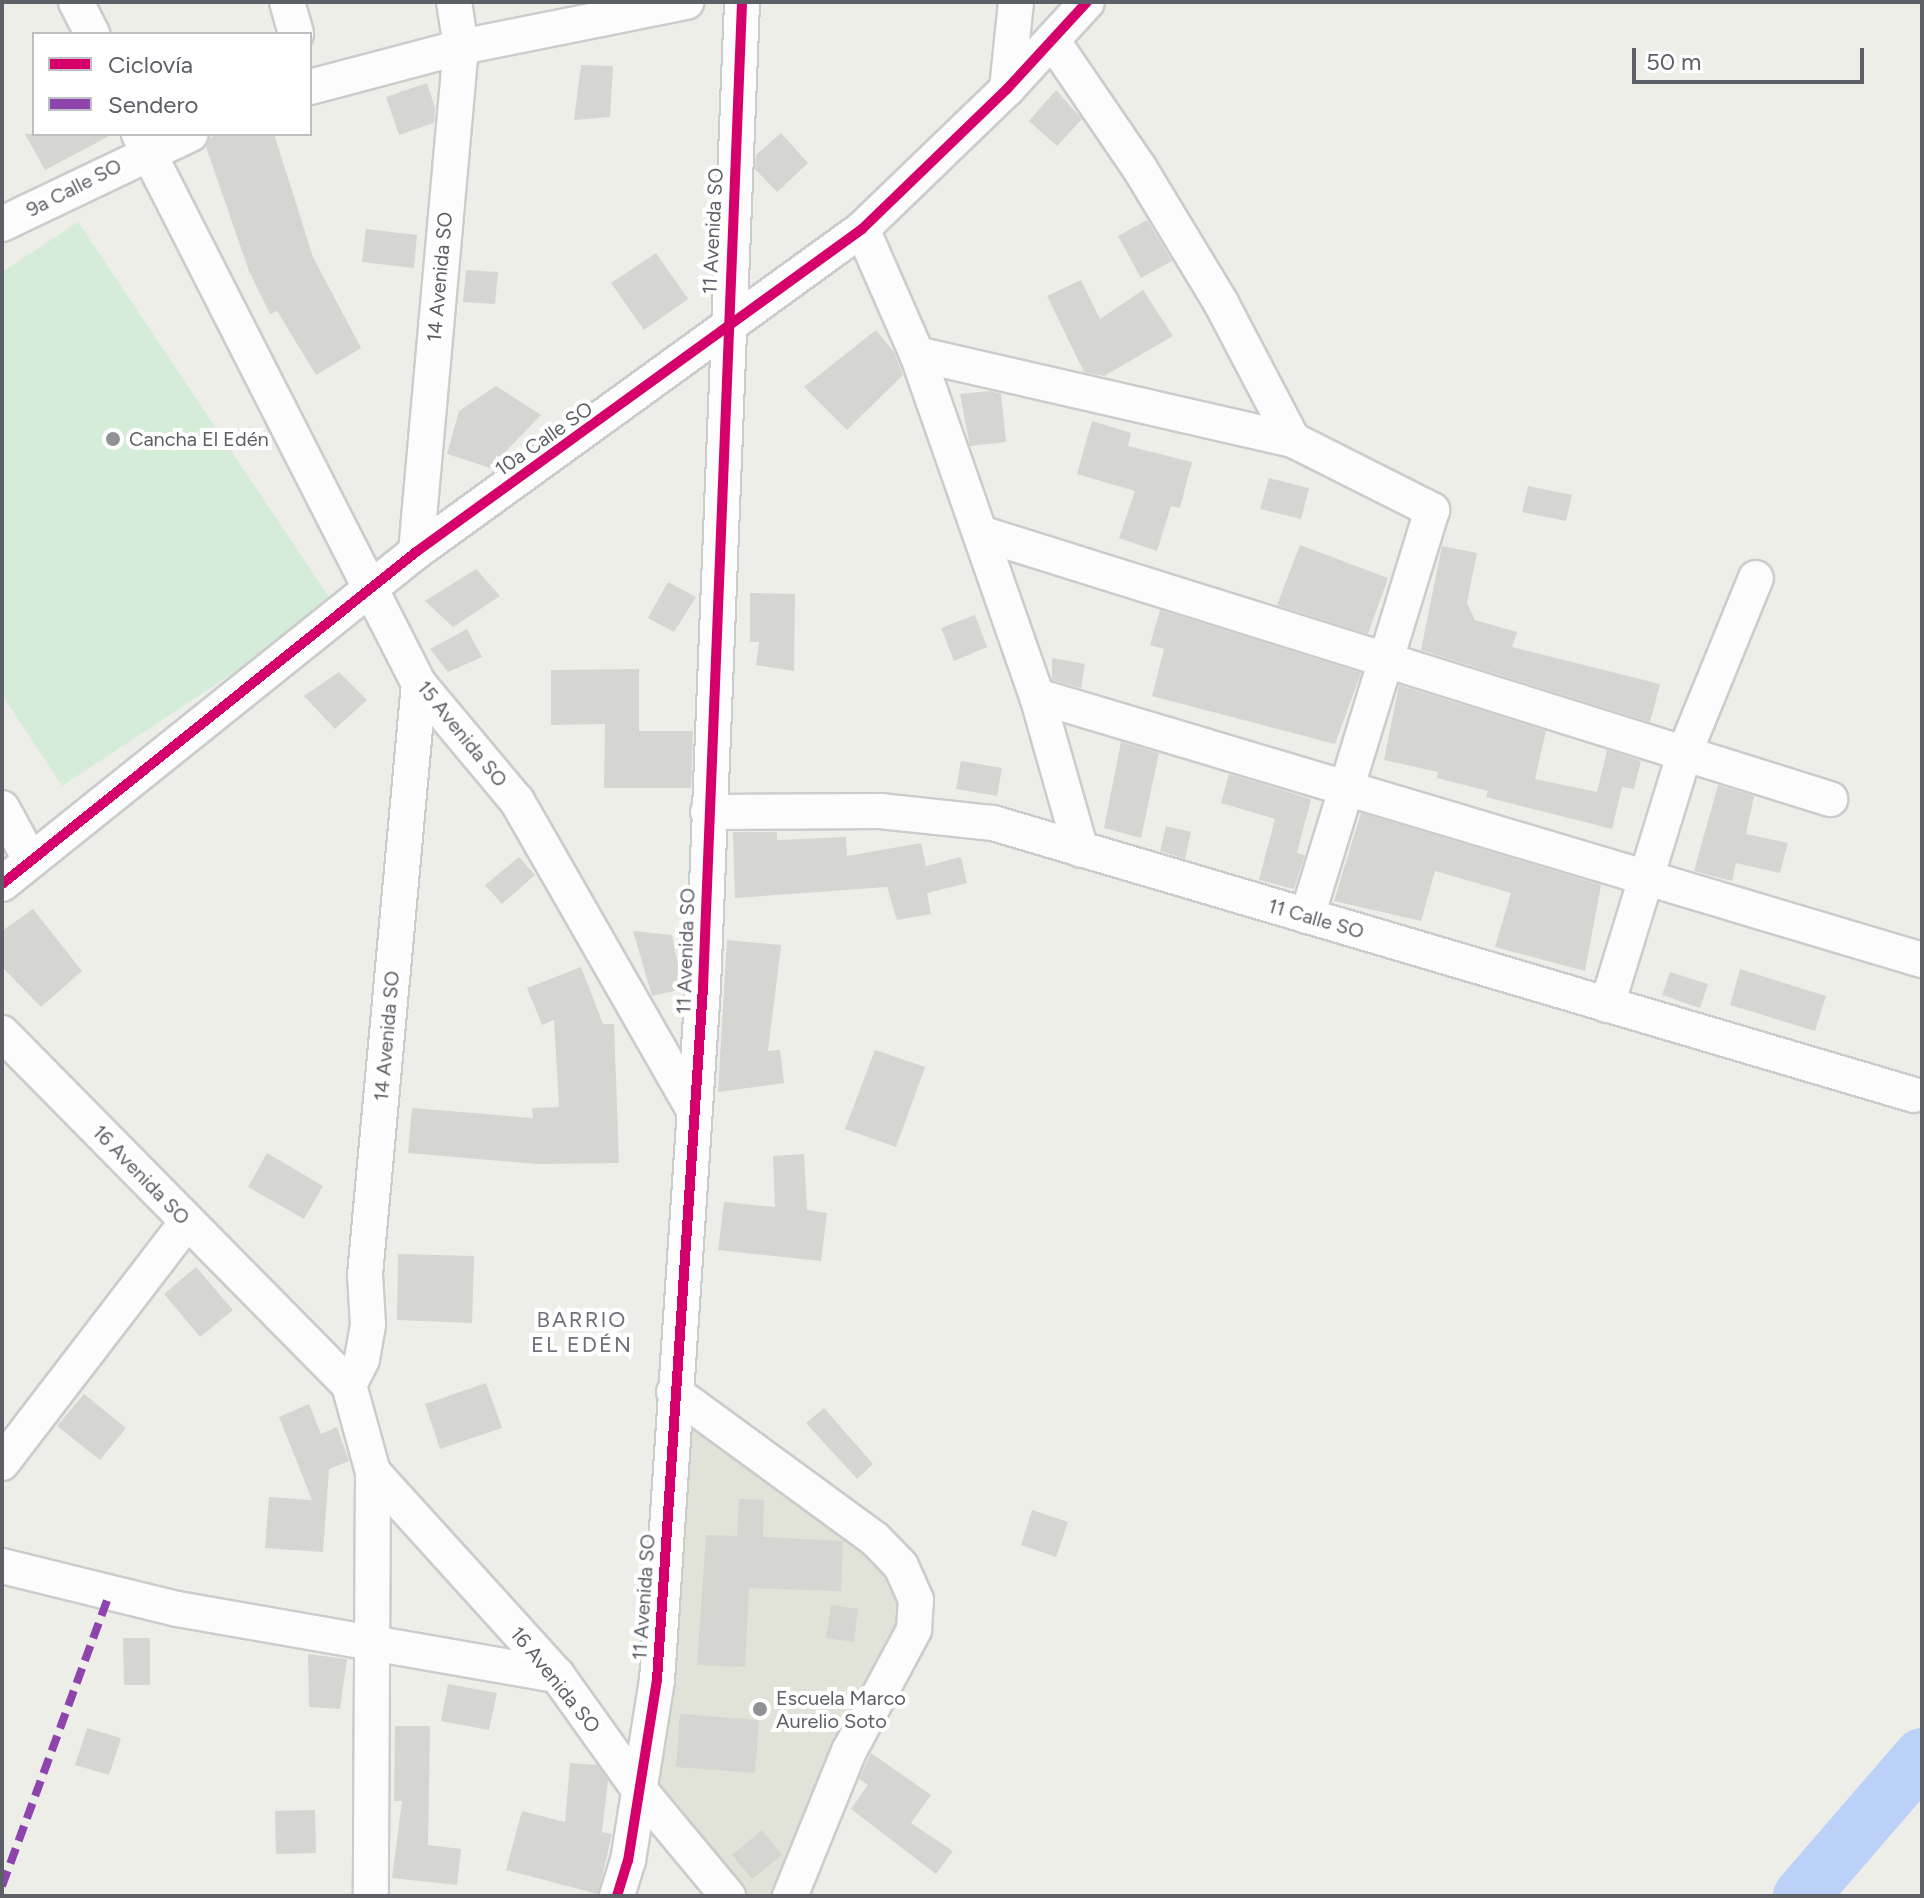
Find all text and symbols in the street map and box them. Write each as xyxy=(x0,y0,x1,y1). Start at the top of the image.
legend xyxy=(32,32,312,136)
scale bar xyxy=(1636,32,1868,82)
text: 50 m xyxy=(1646,47,1702,76)
text: Ciclovía xyxy=(108,50,193,79)
text: Sendero xyxy=(108,90,198,119)
street label: 9a Calle SO xyxy=(22,154,126,222)
street label: 11 Avenida SO xyxy=(698,167,728,295)
street label: 14 Avenida SO xyxy=(422,211,458,343)
street label: 10a Calle SO xyxy=(491,397,597,481)
place label: Cancha El Edén xyxy=(129,427,269,451)
marker: Cancha El Edén xyxy=(104,430,122,448)
street label: 15 Avenida SO xyxy=(412,676,512,792)
street label: 11 Avenida SO xyxy=(672,887,700,1015)
street label: 11 Calle SO xyxy=(1265,894,1367,944)
street label: 14 Avenida SO xyxy=(369,970,405,1102)
street label: 16 Avenida SO xyxy=(87,1120,195,1230)
district label: BARRIO EL EDÉN xyxy=(531,1306,633,1358)
street label: 11 Avenida SO xyxy=(628,1533,660,1661)
street label: 16 Avenida SO xyxy=(505,1622,605,1738)
place label: Escuela Marco Aurelio Soto xyxy=(776,1686,906,1733)
marker: Escuela Marco Aurelio Soto xyxy=(751,1700,769,1718)

